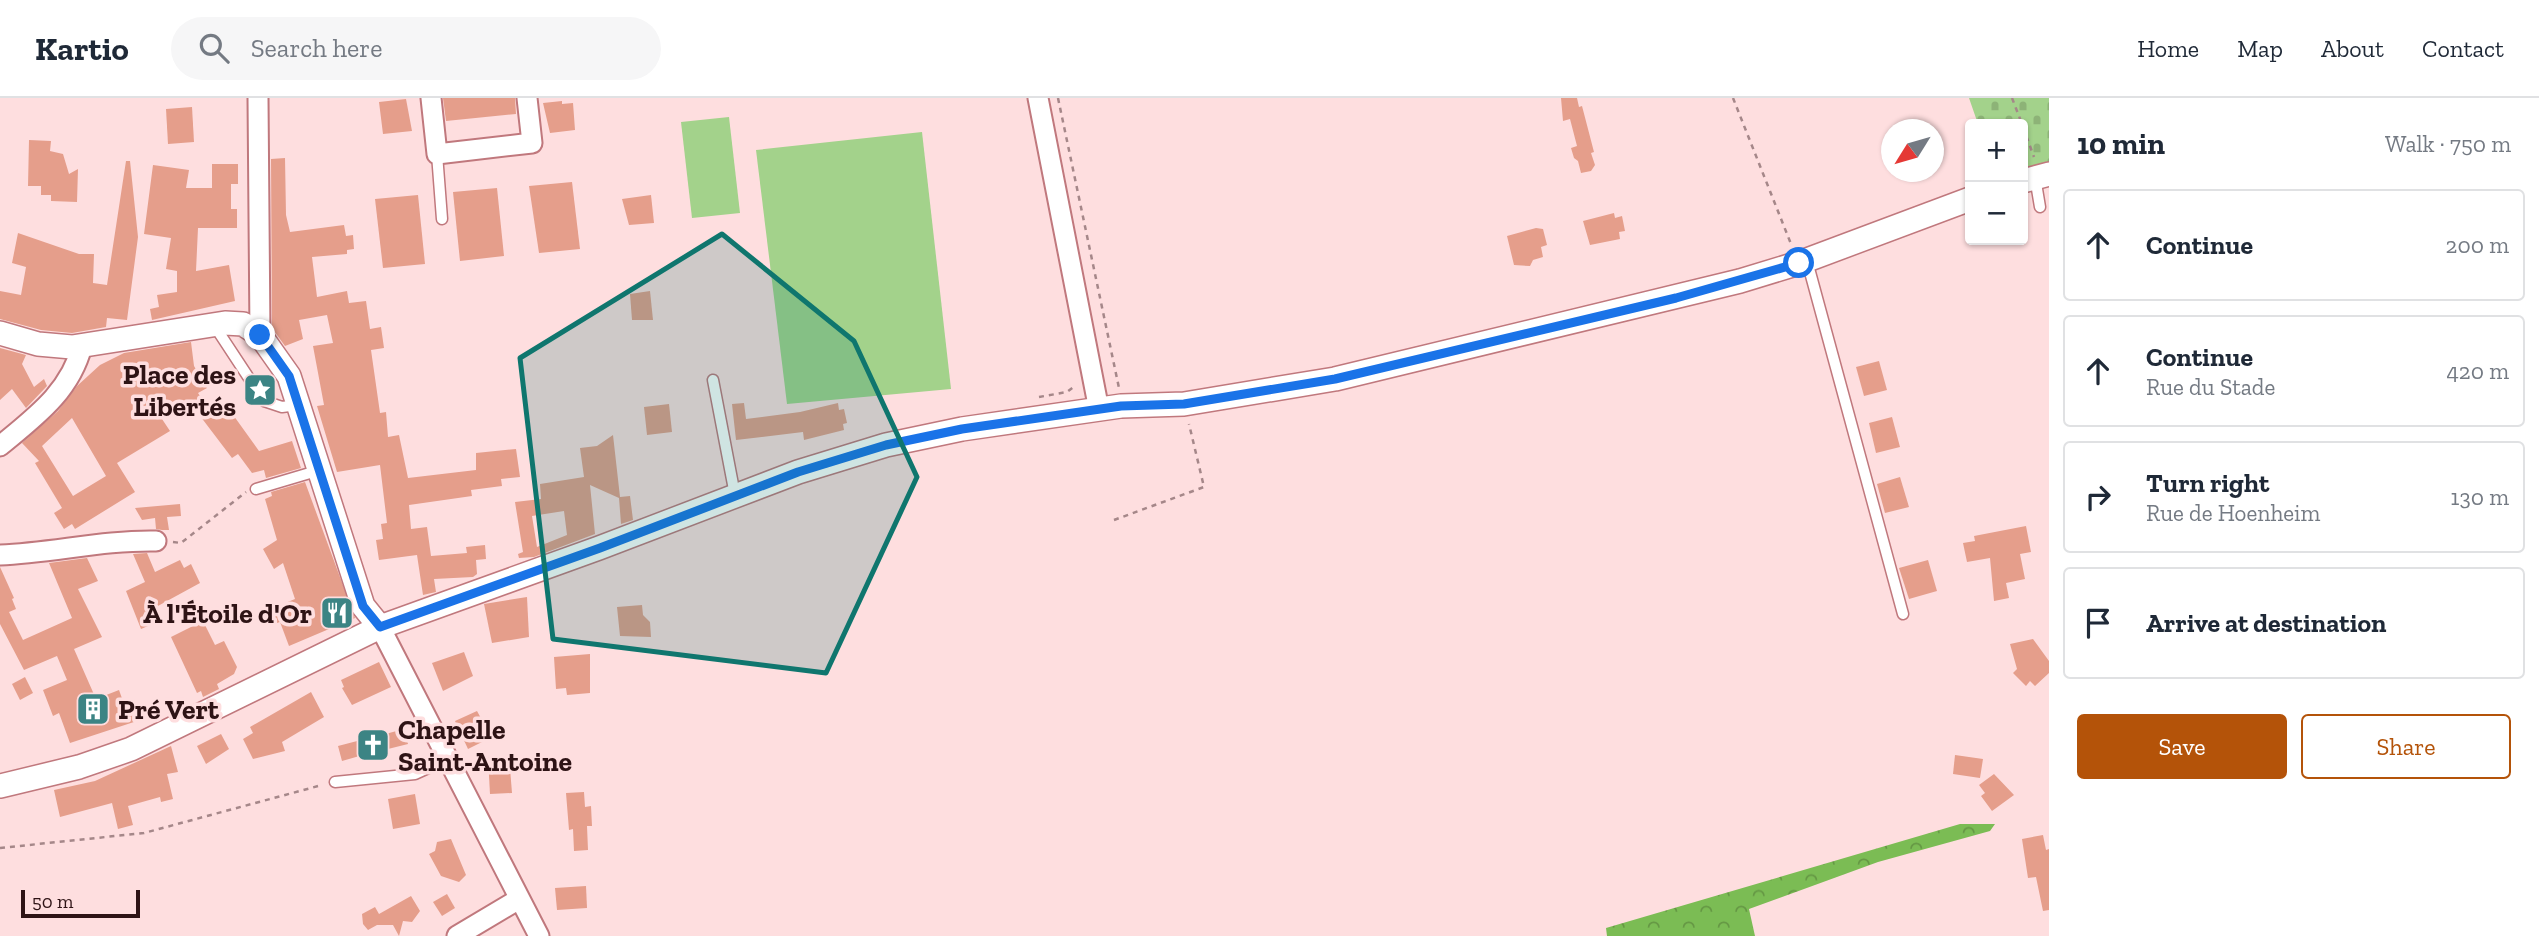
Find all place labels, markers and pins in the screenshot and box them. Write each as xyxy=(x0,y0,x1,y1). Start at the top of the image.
place label: Place des Libertés xyxy=(123,358,236,423)
place icon: Place des Libertés xyxy=(241,371,279,409)
restaurant icon: À l'Étoile d'Or xyxy=(318,594,356,632)
place label: À l'Étoile d'Or xyxy=(143,597,312,630)
building icon: Pré Vert xyxy=(74,690,112,728)
place label: Pré Vert xyxy=(118,693,220,726)
place label: Chapelle Saint-Antoine xyxy=(398,713,572,778)
church icon: Chapelle Saint-Antoine xyxy=(354,726,392,764)

